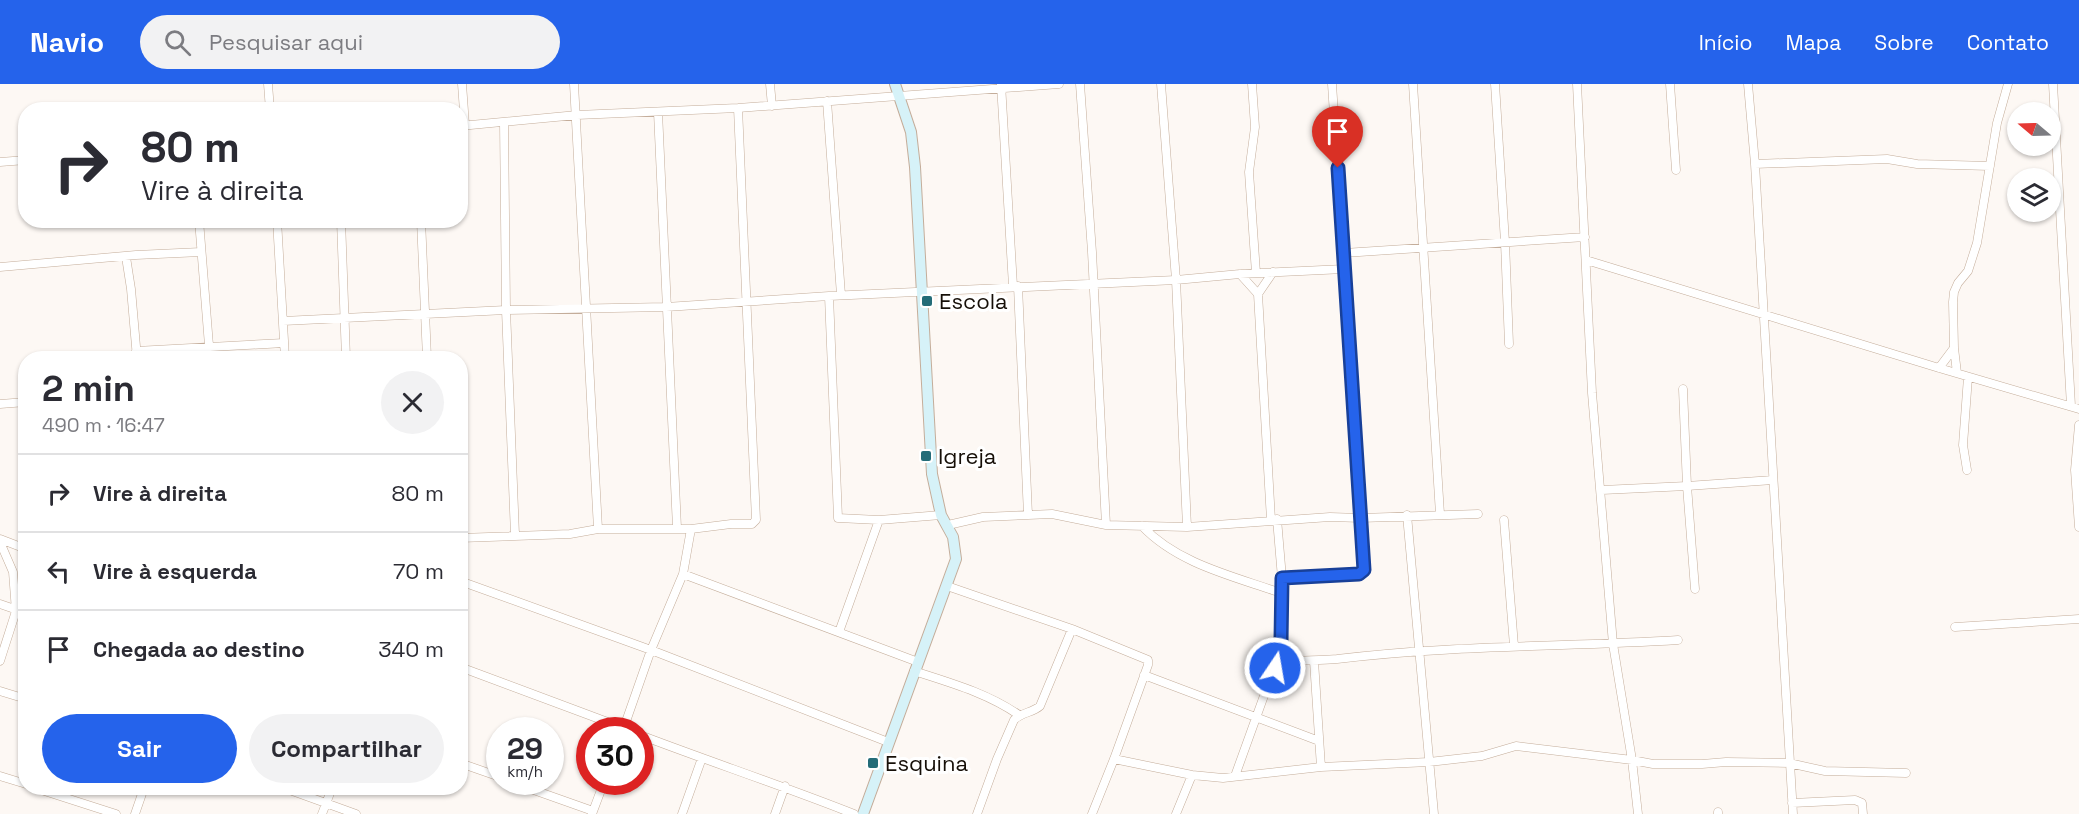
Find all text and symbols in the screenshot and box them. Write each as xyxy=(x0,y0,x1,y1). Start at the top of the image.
search box xyxy=(140,15,560,69)
text: Navio xyxy=(30,24,104,60)
icon: search xyxy=(161,26,194,59)
text: Pesquisar aqui xyxy=(209,28,363,56)
text: Início xyxy=(1699,29,1752,56)
text: Mapa xyxy=(1785,29,1841,56)
text: Sobre xyxy=(1874,29,1934,56)
text: Contato xyxy=(1967,29,2049,56)
north arrow xyxy=(2007,102,2061,156)
map controls xyxy=(2007,102,2061,222)
pin xyxy=(1312,106,1363,168)
icon: arrive xyxy=(1321,115,1354,148)
text: 80 m xyxy=(141,121,240,174)
icon: right xyxy=(42,126,120,204)
button: layers xyxy=(2007,168,2061,222)
text: Vire à direita xyxy=(141,173,304,208)
place label: Escola xyxy=(939,287,1008,315)
marker: Escola xyxy=(920,294,934,308)
text: 2 min xyxy=(42,366,135,412)
button: close xyxy=(381,371,444,434)
text: 490 m · 16:47 xyxy=(42,412,165,438)
place label: Igreja xyxy=(938,442,997,470)
marker: Igreja xyxy=(919,449,933,463)
icon: right xyxy=(42,477,75,510)
text: Vire à direita xyxy=(93,479,227,507)
text: 80 m xyxy=(392,479,444,507)
icon: left xyxy=(42,555,75,588)
text: Vire à esquerda xyxy=(93,557,257,585)
text: 70 m xyxy=(393,557,444,585)
icon: arrive xyxy=(42,633,75,666)
text: Chegada ao destino xyxy=(93,635,305,663)
text: 340 m xyxy=(378,635,444,663)
position arrow xyxy=(1243,636,1307,700)
button: Sair xyxy=(42,714,237,783)
button: Compartilhar xyxy=(249,714,444,783)
speed limit sign: 30 xyxy=(576,717,654,795)
text: 29 xyxy=(507,729,543,768)
place label: Esquina xyxy=(885,749,968,777)
marker: Esquina xyxy=(866,756,880,770)
text: km/h xyxy=(507,762,543,781)

